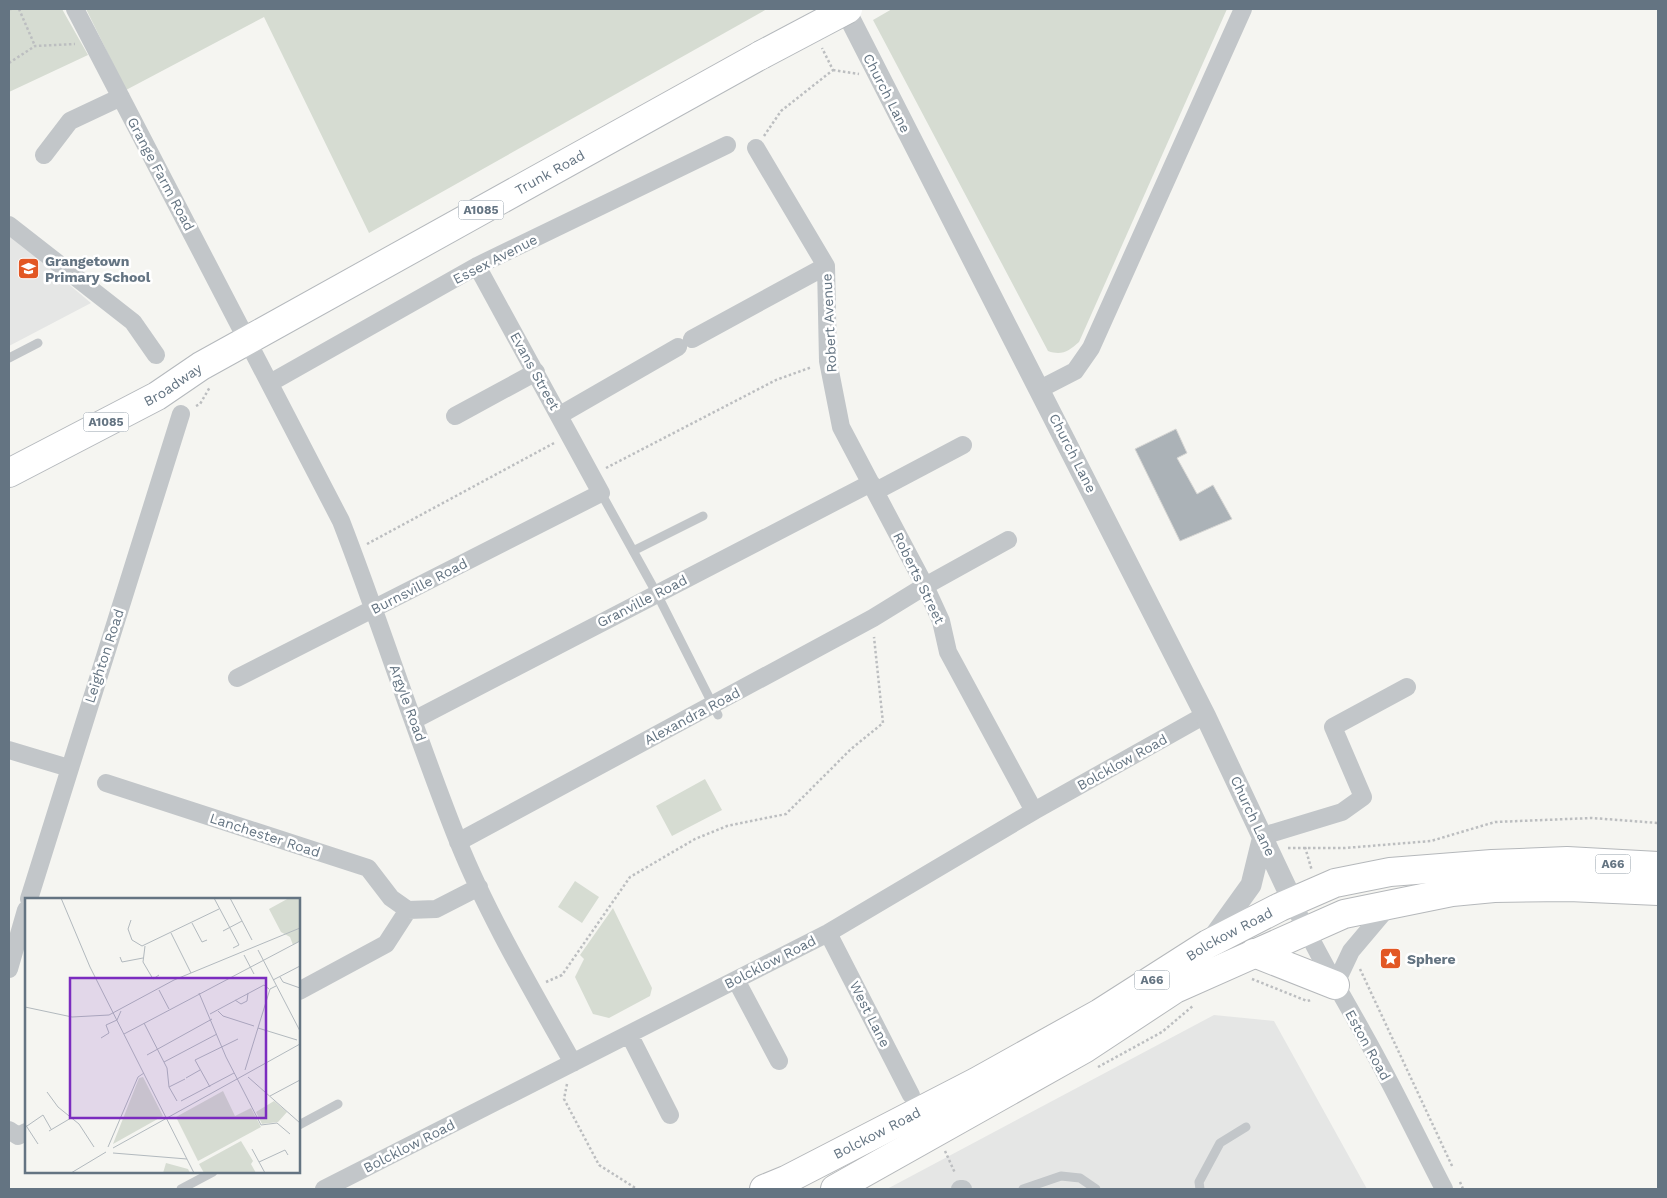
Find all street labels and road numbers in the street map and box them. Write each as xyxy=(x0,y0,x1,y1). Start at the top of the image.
street label: Church Lane xyxy=(860,51,914,135)
street label: Grange Farm Road xyxy=(124,114,198,234)
street label: Trunk Road xyxy=(512,147,587,198)
road number: A1085 xyxy=(458,200,504,220)
street label: Essex Avenue xyxy=(450,231,540,287)
street label: Robert Avenue xyxy=(818,273,840,373)
street label: Evans Street xyxy=(507,329,563,413)
street label: Broadway xyxy=(141,360,205,410)
street label: Church Lane xyxy=(1046,411,1100,495)
road number: A1085 xyxy=(84,412,128,432)
street label: Roberts Street xyxy=(890,530,948,626)
street label: Burnsville Road xyxy=(368,555,470,617)
street label: Granville Road xyxy=(594,571,690,631)
street label: Leighton Road xyxy=(81,607,127,705)
street label: Argyle Road xyxy=(387,662,429,744)
street label: Alexandra Road xyxy=(641,684,743,748)
street label: Bolcklow Road xyxy=(1074,731,1170,793)
street label: Church Lane xyxy=(1227,773,1279,859)
street label: Lanchester Road xyxy=(208,810,322,860)
road number: A66 xyxy=(1596,854,1630,874)
street label: Bolckow Road xyxy=(1183,904,1275,964)
street label: Bolcklow Road xyxy=(722,932,818,992)
road number: A66 xyxy=(1134,970,1170,990)
street label: West Lane xyxy=(846,978,894,1050)
street label: Eston Road xyxy=(1342,1007,1394,1083)
street label: Bolckow Road xyxy=(831,1104,923,1162)
street label: Bolcklow Road xyxy=(361,1116,457,1176)

